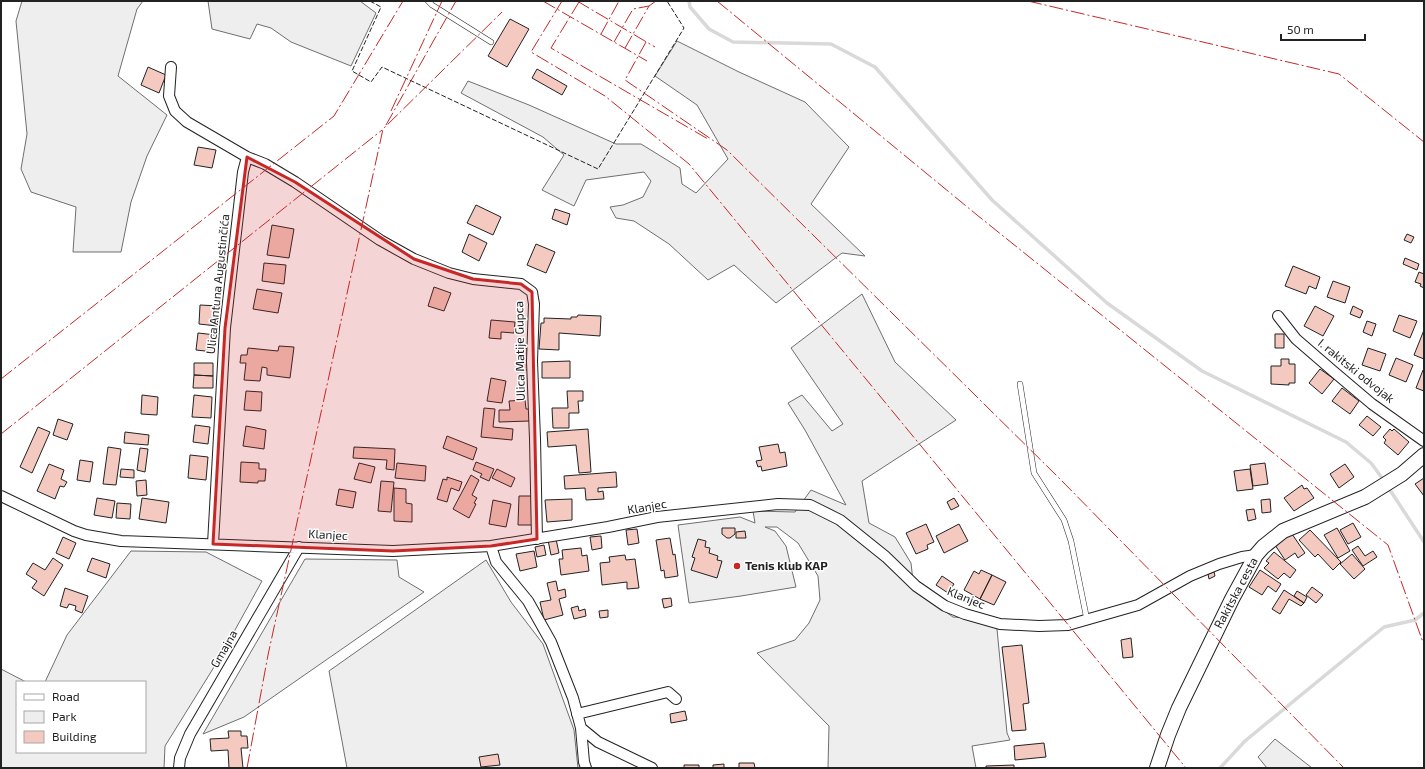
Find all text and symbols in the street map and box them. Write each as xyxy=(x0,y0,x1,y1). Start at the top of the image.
scale bar xyxy=(1281,16,1365,42)
text: 50 m xyxy=(1287,22,1314,36)
street label: Ulica Antuna Augustinčića xyxy=(203,213,231,355)
street label: Ulica Matije Gupca xyxy=(511,301,528,401)
street label: I. rakitski odvojak xyxy=(1315,335,1398,406)
street label: Klanjec xyxy=(626,496,668,517)
street label: Klanjec xyxy=(308,526,348,543)
street label: Rakitska cesta xyxy=(1210,555,1260,631)
place label: Tenis klub KAP xyxy=(745,558,828,572)
marker: Tenis klub KAP xyxy=(732,561,742,571)
street label: Klanjec xyxy=(945,583,987,612)
street label: Gmajna xyxy=(207,627,240,670)
legend xyxy=(16,681,146,753)
text: Road xyxy=(52,689,80,703)
text: Park xyxy=(52,709,77,723)
text: Building xyxy=(52,729,97,743)

